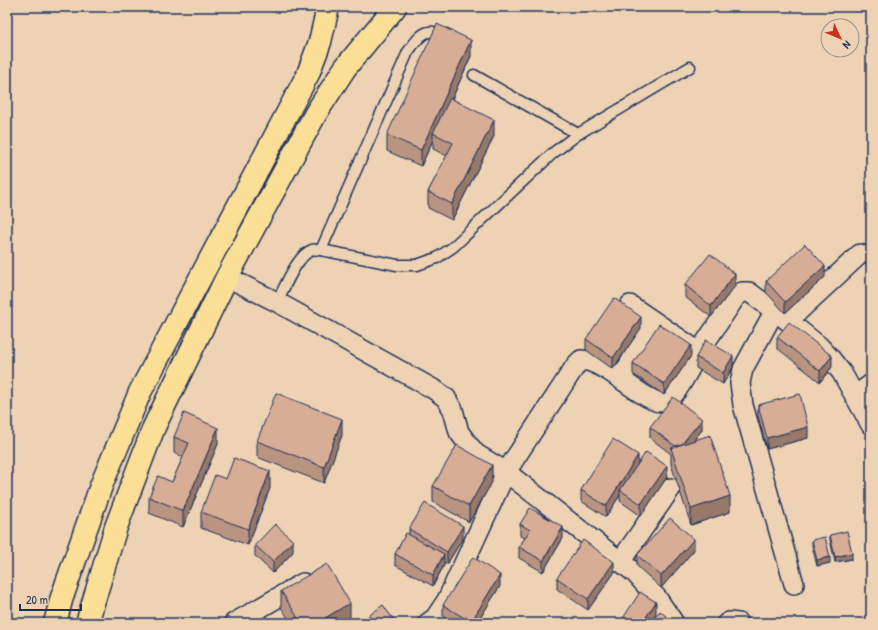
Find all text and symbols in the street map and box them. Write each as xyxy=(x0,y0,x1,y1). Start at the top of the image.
north arrow xyxy=(820,18,860,58)
text: N xyxy=(840,38,854,52)
scale bar xyxy=(20,586,81,612)
text: 20 m xyxy=(26,591,48,608)

